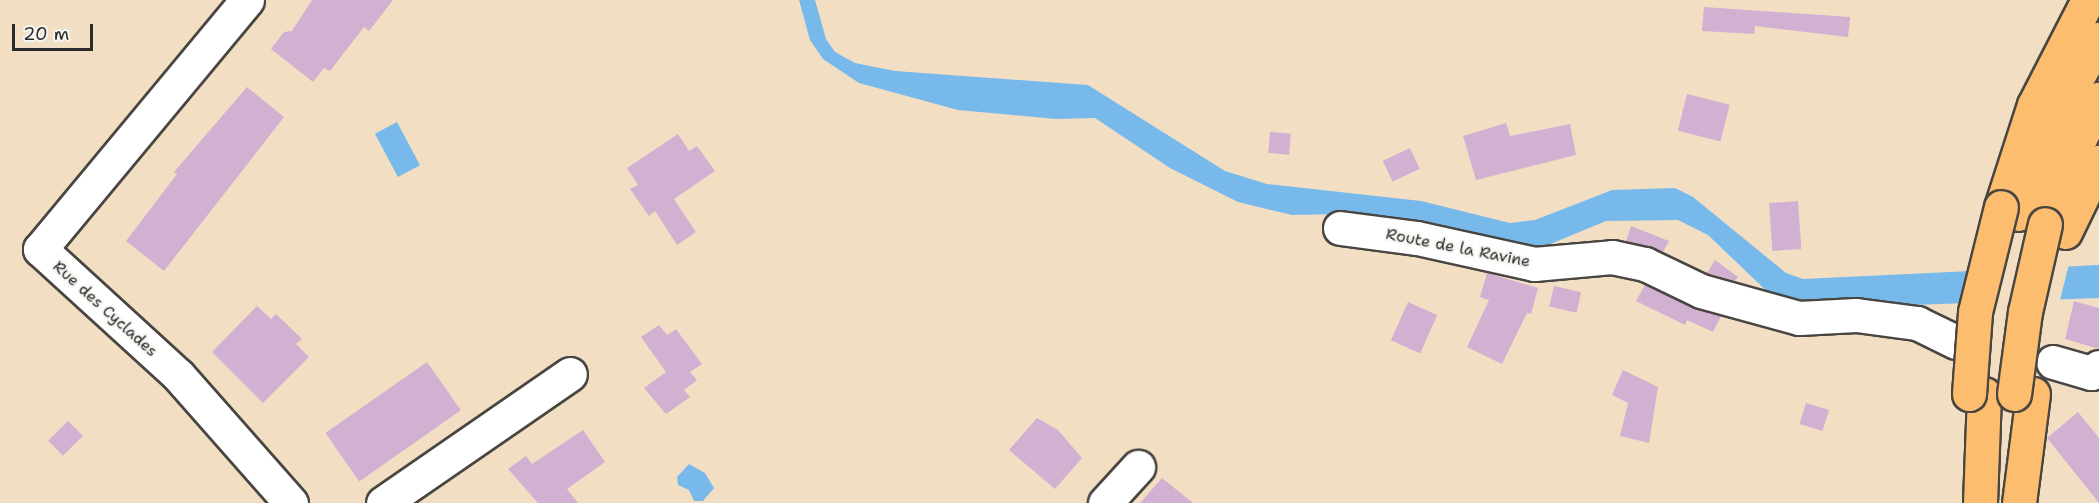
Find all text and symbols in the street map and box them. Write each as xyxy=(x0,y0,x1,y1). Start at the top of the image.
scale bar xyxy=(15,12,96,50)
text: 20 m xyxy=(23,22,69,46)
street label: Route de la Ravine xyxy=(1384,225,1532,271)
street label: Rue des Cyclades xyxy=(49,257,161,361)

